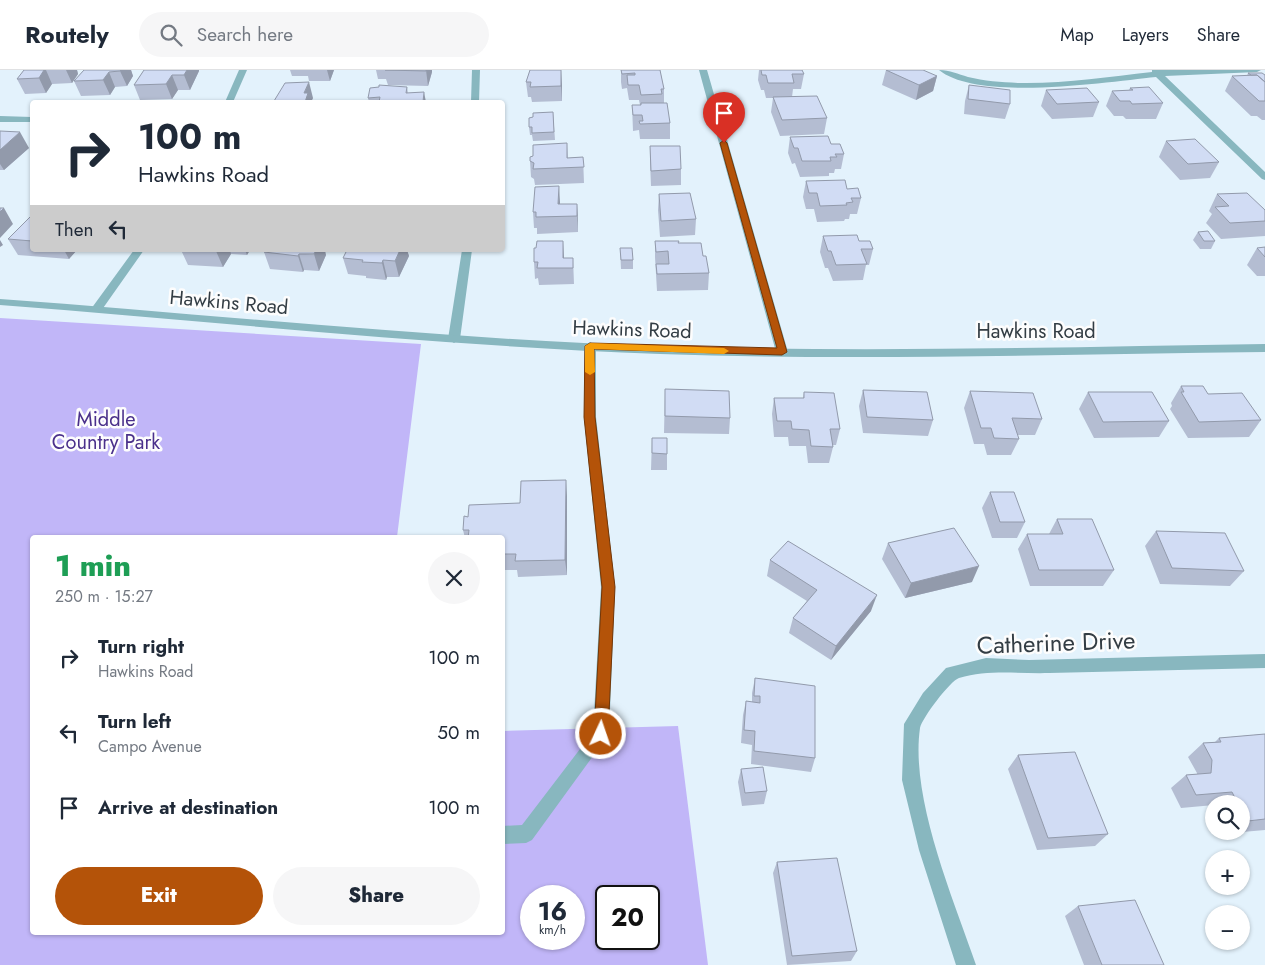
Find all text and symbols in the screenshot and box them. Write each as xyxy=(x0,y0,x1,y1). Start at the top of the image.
search box xyxy=(139,12,489,57)
text: Routely xyxy=(25,17,109,52)
icon: search xyxy=(157,21,185,49)
text: Search here xyxy=(197,21,293,48)
text: Map xyxy=(1060,22,1094,48)
text: Layers xyxy=(1122,22,1169,48)
text: Share xyxy=(1197,22,1240,48)
pin xyxy=(703,92,745,143)
icon: arrive xyxy=(710,99,738,127)
text: 100 m xyxy=(138,112,241,162)
icon: right xyxy=(55,120,120,185)
text: Hawkins Road xyxy=(138,158,269,190)
icon: left xyxy=(104,215,132,243)
text: Then xyxy=(55,216,94,243)
street label: Hawkins Road xyxy=(168,283,290,322)
street label: Hawkins Road xyxy=(572,313,692,346)
street label: Hawkins Road xyxy=(976,317,1096,346)
park label: Middle Country Park xyxy=(52,405,160,457)
text: 1 min xyxy=(55,544,131,587)
button: close xyxy=(428,552,480,604)
text: 250 m · 15:27 xyxy=(55,585,153,608)
street label: Catherine Drive xyxy=(976,622,1136,663)
text: Turn right xyxy=(98,633,184,660)
icon: right xyxy=(55,644,83,672)
text: 100 m xyxy=(428,644,480,671)
text: Hawkins Road xyxy=(98,660,193,683)
position arrow xyxy=(574,707,626,759)
text: Turn left xyxy=(98,708,171,735)
icon: left xyxy=(55,719,83,747)
text: 50 m xyxy=(437,719,480,746)
text: Campo Avenue xyxy=(98,735,202,758)
icon: arrive xyxy=(55,794,83,822)
text: Arrive at destination xyxy=(98,794,278,821)
text: 100 m xyxy=(428,794,480,821)
map controls xyxy=(1205,795,1250,950)
button: search xyxy=(1205,795,1250,840)
button: + xyxy=(1205,850,1250,895)
button: Exit xyxy=(55,867,263,925)
button: Share xyxy=(273,867,480,925)
speed limit sign: 20 xyxy=(595,885,660,950)
text: 16 xyxy=(538,893,567,929)
button: − xyxy=(1205,905,1250,950)
text: km/h xyxy=(539,921,566,939)

